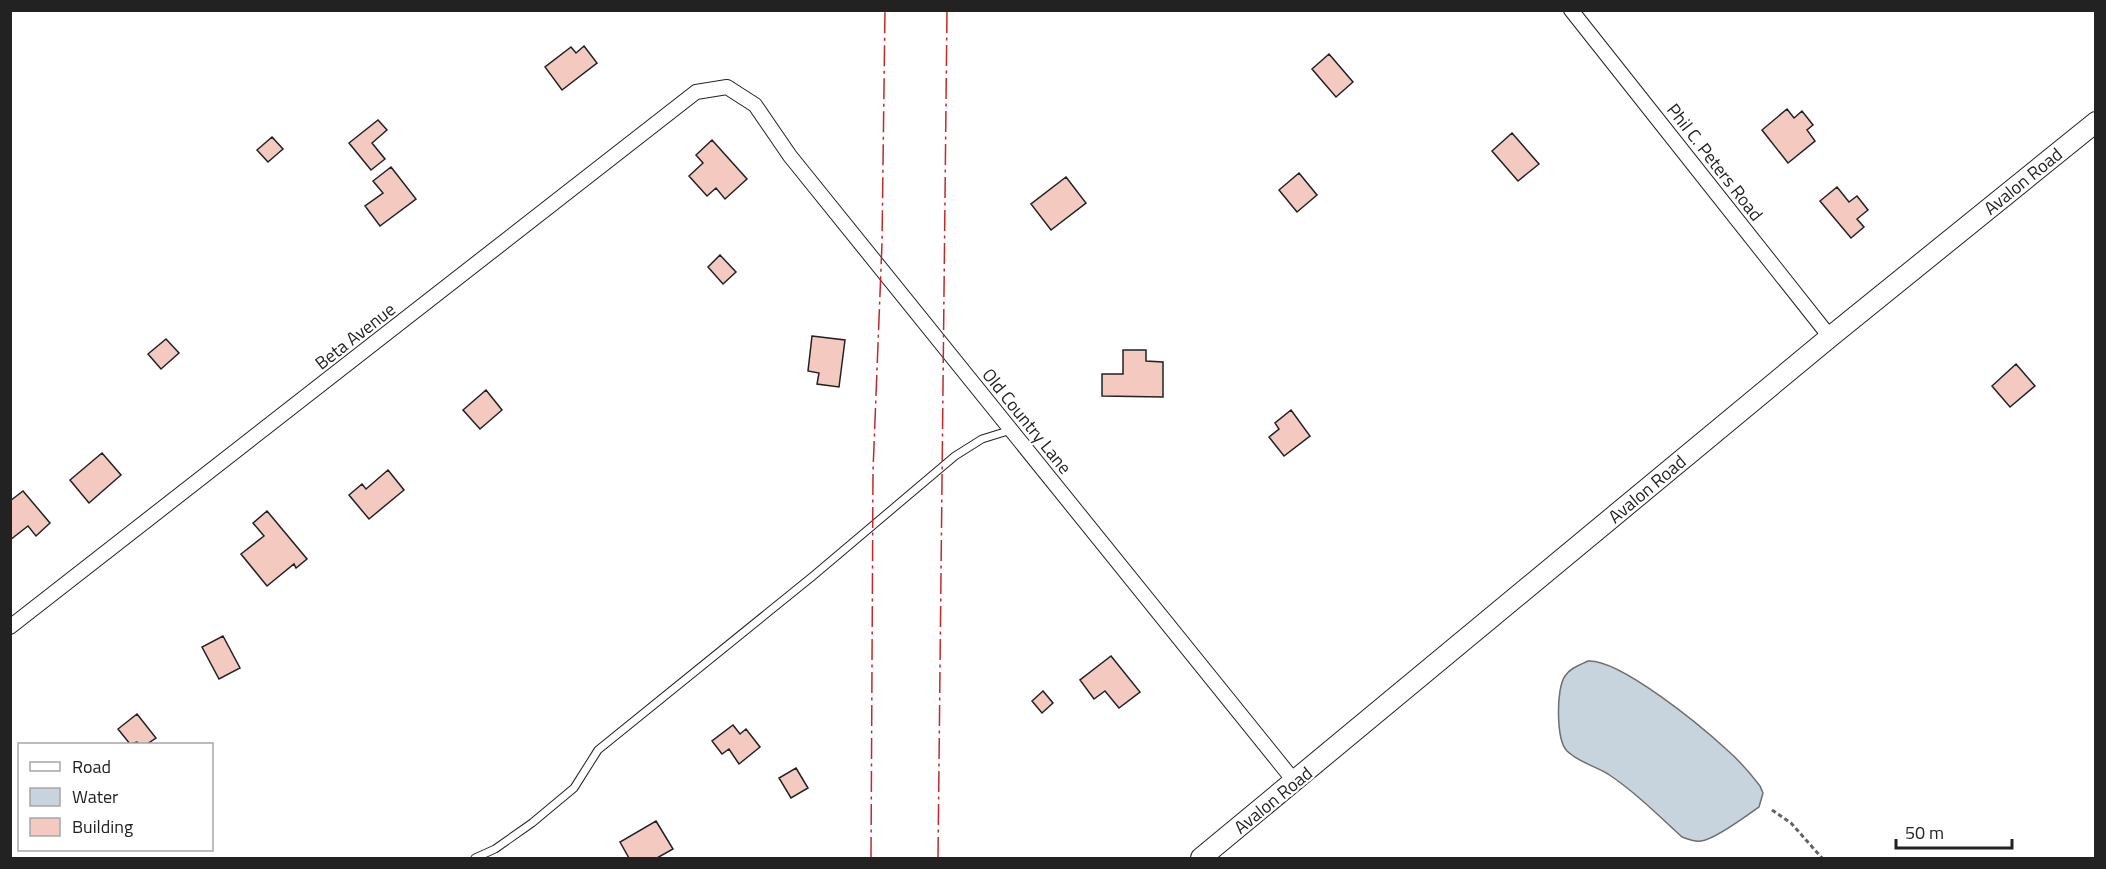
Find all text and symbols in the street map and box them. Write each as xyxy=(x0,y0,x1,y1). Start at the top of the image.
street label: Phil C. Peters Road xyxy=(1660,97,1770,227)
street label: Avalon Road xyxy=(1978,141,2068,221)
street label: Beta Avenue xyxy=(309,296,401,376)
street label: Old Country Lane xyxy=(976,362,1078,480)
street label: Avalon Road xyxy=(1602,448,1692,530)
legend xyxy=(18,743,213,851)
text: Road xyxy=(72,753,111,780)
street label: Avalon Road xyxy=(1228,760,1318,840)
text: Water xyxy=(72,783,118,810)
scale bar xyxy=(1896,812,2012,850)
text: Building xyxy=(72,813,133,840)
text: 50 m xyxy=(1905,819,1944,846)

